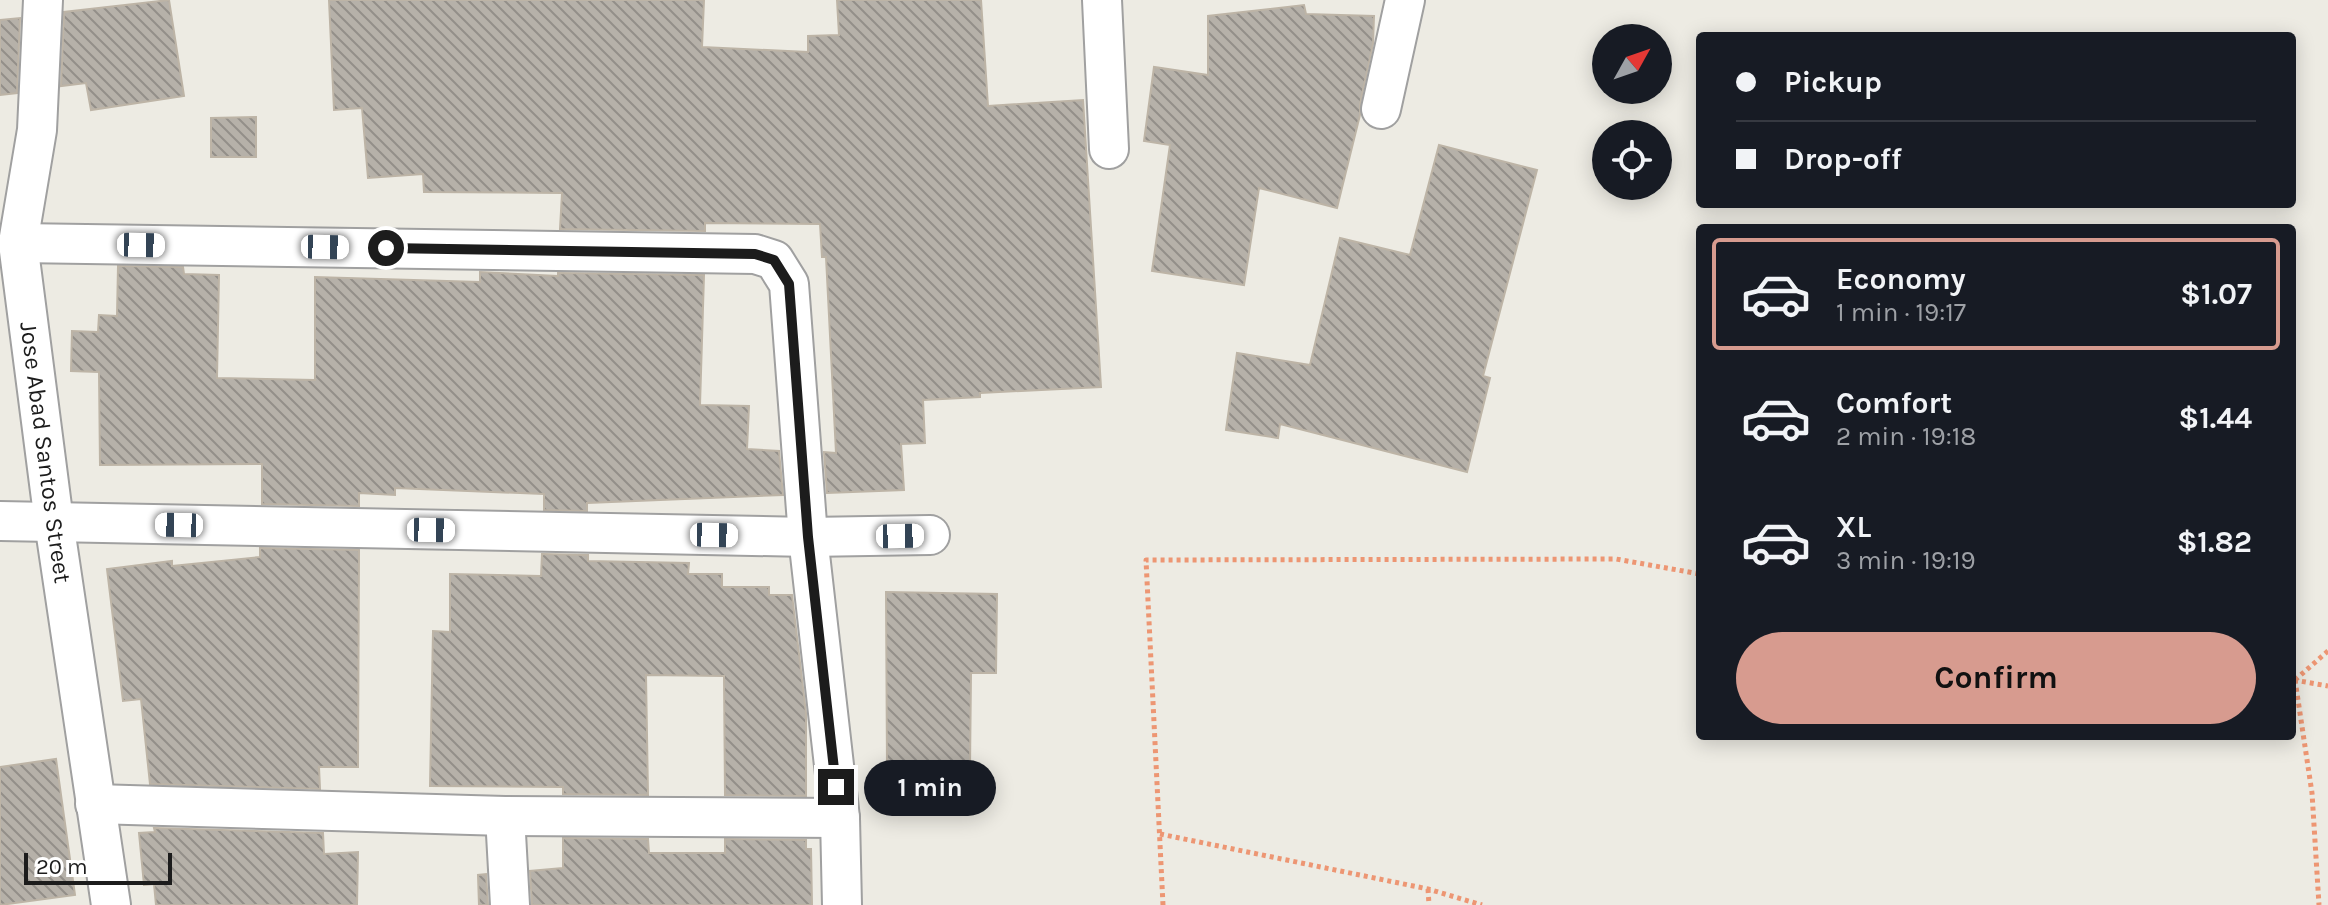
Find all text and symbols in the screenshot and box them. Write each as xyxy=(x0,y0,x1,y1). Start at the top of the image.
north arrow xyxy=(1592,24,1672,104)
map controls xyxy=(1592,24,1672,200)
text: Pickup xyxy=(1784,64,1882,100)
button: locate xyxy=(1592,120,1672,200)
text: Drop-off xyxy=(1784,141,1902,177)
route start xyxy=(368,230,404,266)
car xyxy=(117,233,165,257)
car xyxy=(301,235,349,259)
icon: car xyxy=(1740,258,1812,330)
text: Economy xyxy=(1836,261,1966,297)
text: $1.07 xyxy=(2180,276,2252,312)
text: 1 min · 19:17 xyxy=(1836,297,1966,328)
street label: Jose Abad Santos Street xyxy=(14,320,77,585)
icon: car xyxy=(1740,382,1812,454)
text: Comfort xyxy=(1836,385,1952,421)
text: $1.44 xyxy=(2178,400,2252,436)
text: 2 min · 19:18 xyxy=(1836,421,1976,452)
icon: car xyxy=(1740,506,1812,578)
text: XL xyxy=(1836,509,1871,545)
car xyxy=(155,513,203,537)
car xyxy=(407,518,455,542)
car xyxy=(690,523,738,547)
car xyxy=(876,524,924,548)
text: $1.82 xyxy=(2177,524,2252,560)
text: 3 min · 19:19 xyxy=(1836,545,1976,576)
button: Confirm xyxy=(1736,632,2256,724)
callout: 1 min xyxy=(864,759,996,815)
route end xyxy=(818,769,854,805)
text: 1 min xyxy=(897,772,963,803)
scale bar xyxy=(24,849,172,885)
text: 20 m xyxy=(36,854,88,880)

